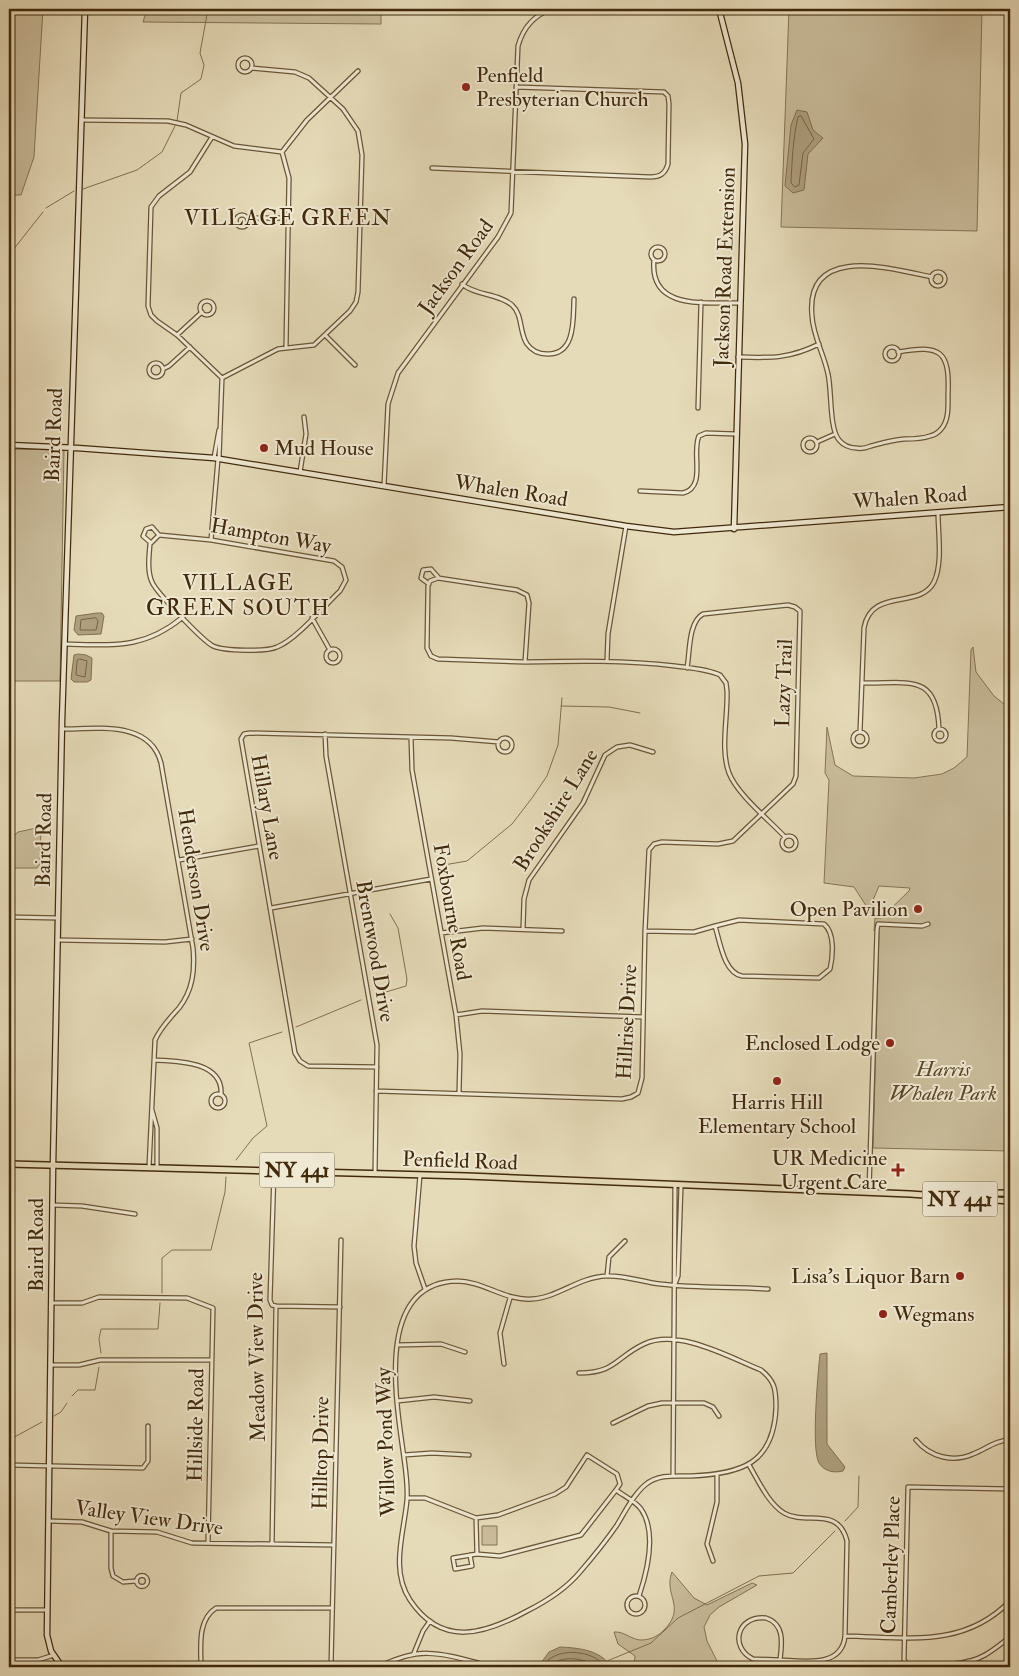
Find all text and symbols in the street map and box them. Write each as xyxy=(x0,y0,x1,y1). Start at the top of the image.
place label: Penfield Presbyterian Church xyxy=(476,62,648,113)
marker: Penfield Presbyterian Church xyxy=(460,81,472,93)
street label: Jackson Road Extension xyxy=(708,166,742,369)
district label: VILLAGE GREEN xyxy=(184,204,392,232)
street label: Jackson Road xyxy=(412,213,500,321)
street label: Baird Road xyxy=(39,387,69,483)
place label: Mud House xyxy=(274,435,374,462)
marker: Mud House xyxy=(258,442,270,454)
street label: Whalen Road xyxy=(451,469,570,513)
street label: Whalen Road xyxy=(851,480,969,516)
street label: Hampton Way xyxy=(209,512,334,560)
district label: VILLAGE GREEN SOUTH xyxy=(146,569,330,622)
street label: Lazy Trail xyxy=(769,638,799,728)
street label: Brookshire Lane xyxy=(508,743,605,876)
street label: Hillary Lane xyxy=(244,752,290,862)
street label: Baird Road xyxy=(30,792,58,887)
street label: Henderson Drive xyxy=(171,807,221,953)
street label: Foxbourne Road xyxy=(427,841,477,983)
street label: Brentwood Drive xyxy=(349,878,401,1024)
place label: Open Pavilion xyxy=(790,896,908,923)
marker: Open Pavilion xyxy=(912,903,924,915)
street label: Hillrise Drive xyxy=(610,963,644,1080)
place label: Enclosed Lodge xyxy=(745,1030,880,1057)
marker: Enclosed Lodge xyxy=(884,1037,896,1049)
park label: Harris Whalen Park xyxy=(889,1056,997,1107)
marker: Harris Hill Elementary School xyxy=(771,1075,783,1087)
place label: Harris Hill Elementary School xyxy=(698,1089,857,1140)
street label: Penfield Road xyxy=(402,1145,519,1177)
place label: UR Medicine Urgent Care xyxy=(772,1145,887,1196)
road number: NY 441 xyxy=(260,1152,334,1188)
marker: UR Medicine Urgent Care xyxy=(891,1163,905,1177)
road number: NY 441 xyxy=(922,1182,998,1216)
street label: Baird Road xyxy=(23,1197,50,1292)
place label: Lisa's Liquor Barn xyxy=(791,1263,950,1290)
marker: Lisa's Liquor Barn xyxy=(954,1270,966,1282)
street label: Meadow View Drive xyxy=(242,1272,272,1442)
place label: Wegmans xyxy=(892,1301,975,1328)
marker: Wegmans xyxy=(877,1308,889,1320)
street label: Willow Pond Way xyxy=(370,1366,402,1518)
street label: Hillside Road xyxy=(182,1367,211,1482)
street label: Hilltop Drive xyxy=(307,1396,335,1510)
street label: Valley View Drive xyxy=(73,1494,225,1542)
street label: Camberley Place xyxy=(875,1495,907,1635)

